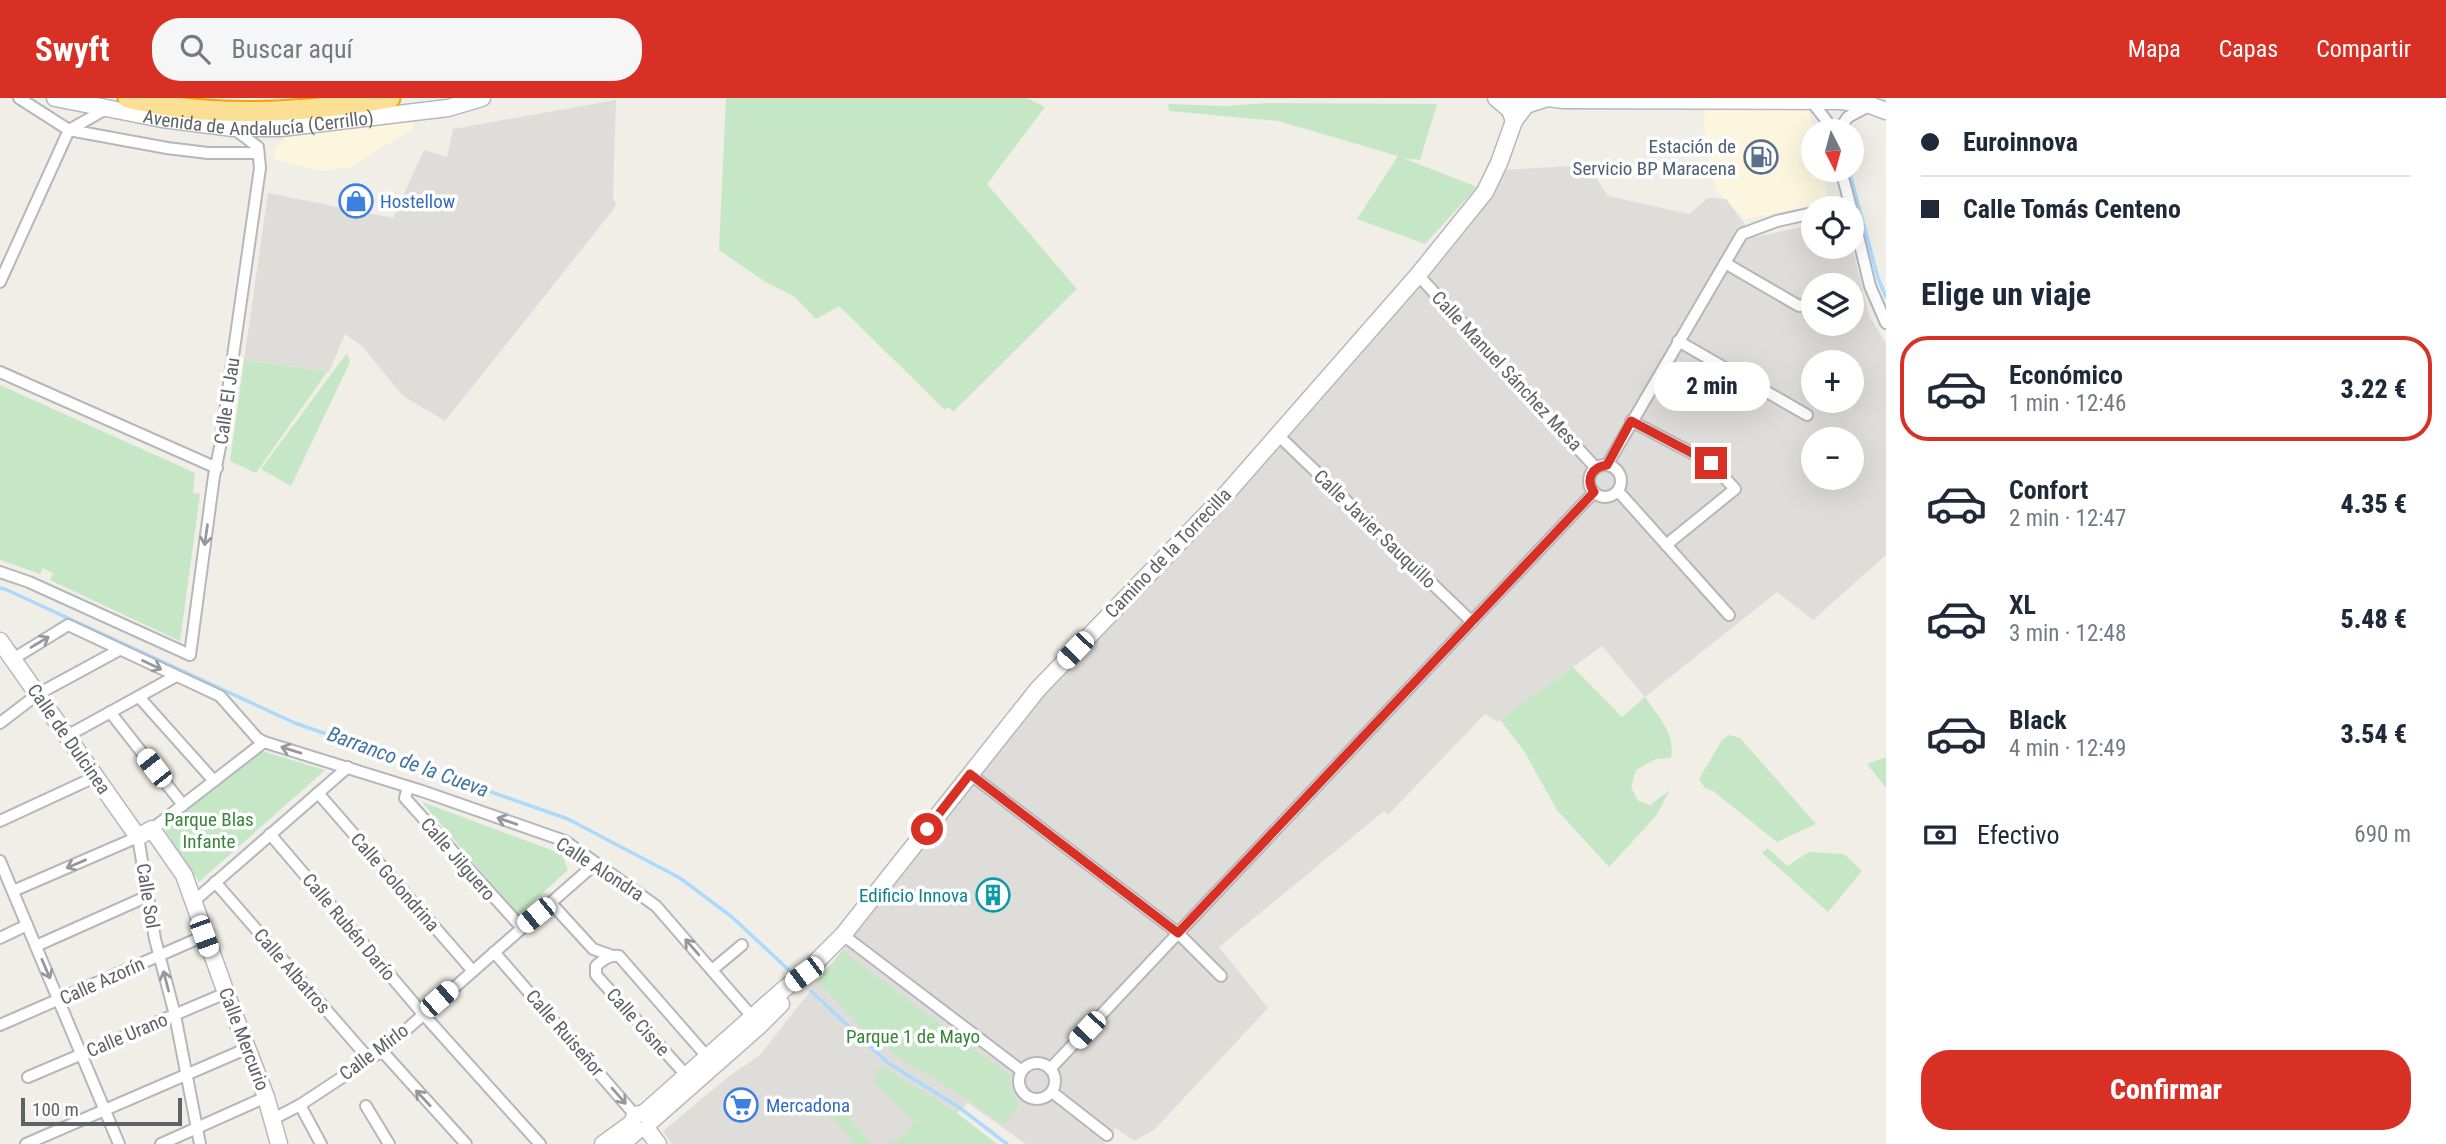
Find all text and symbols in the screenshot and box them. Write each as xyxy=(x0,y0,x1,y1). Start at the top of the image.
search box xyxy=(152,18,642,81)
text: Swyft xyxy=(35,30,110,69)
icon: search xyxy=(176,30,214,68)
text: Buscar aquí xyxy=(232,34,353,64)
text: Mapa xyxy=(2128,35,2181,63)
text: Capas xyxy=(2219,35,2278,63)
text: Compartir xyxy=(2316,35,2411,63)
street label: Avenida de Andalucía (Cerrillo) xyxy=(141,104,375,140)
north arrow xyxy=(1801,119,1864,182)
map controls xyxy=(1801,119,1864,490)
text: Euroinnova xyxy=(1963,127,2078,157)
place label: Estación de Servicio BP Maracena xyxy=(1573,135,1736,180)
fuel station icon: Estación de Servicio BP Maracena xyxy=(1742,138,1780,176)
shop icon: Hostellow xyxy=(337,182,375,220)
place label: Hostellow xyxy=(380,190,455,213)
text: Calle Tomás Centeno xyxy=(1963,194,2181,224)
button: locate xyxy=(1801,196,1864,259)
button: layers xyxy=(1801,273,1864,336)
text: Elige un viaje xyxy=(1921,275,2091,313)
street label: Calle Manuel Sánchez Mesa xyxy=(1427,286,1587,456)
button: + xyxy=(1801,350,1864,413)
street label: Calle El Jau xyxy=(210,356,244,446)
icon: car xyxy=(1925,357,1988,420)
text: Económico xyxy=(2009,360,2123,390)
callout: 2 min xyxy=(1653,362,1769,410)
text: 2 min xyxy=(1686,373,1738,400)
text: 3.22 € xyxy=(2340,374,2407,404)
text: 1 min · 12:46 xyxy=(2009,390,2126,417)
button: − xyxy=(1801,427,1864,490)
route end xyxy=(1695,447,1727,479)
street label: Calle Javier Sauquillo xyxy=(1309,465,1441,593)
icon: car xyxy=(1925,472,1988,535)
text: Confort xyxy=(2009,475,2088,505)
street label: Camino de la Torrecilla xyxy=(1100,483,1236,623)
text: 4.35 € xyxy=(2340,489,2407,519)
text: 2 min · 12:47 xyxy=(2009,505,2126,532)
one-way arrow xyxy=(199,523,212,546)
icon: car xyxy=(1925,587,1988,650)
text: XL xyxy=(2009,590,2036,620)
text: 5.48 € xyxy=(2340,604,2407,634)
text: 3 min · 12:48 xyxy=(2009,620,2126,647)
car xyxy=(1053,628,1098,672)
one-way arrow xyxy=(30,635,50,649)
one-way arrow xyxy=(141,659,162,672)
street label: Calle de Dulcinea xyxy=(22,679,116,799)
icon: car xyxy=(1925,702,1988,765)
text: Black xyxy=(2009,705,2067,735)
text: 3.54 € xyxy=(2340,719,2407,749)
water label: Barranco de la Cueva xyxy=(324,722,492,802)
text: 4 min · 12:49 xyxy=(2009,735,2126,762)
one-way arrow xyxy=(280,742,302,755)
car xyxy=(133,745,176,791)
park label: Parque Blas Infante xyxy=(164,808,254,853)
street label: Calle Jilguero xyxy=(416,813,500,905)
route start xyxy=(911,813,943,845)
one-way arrow xyxy=(496,814,518,826)
icon: cash xyxy=(1921,816,1959,854)
text: Efectivo xyxy=(1977,820,2059,850)
text: 690 m xyxy=(2354,821,2411,848)
street label: Calle Golondrina xyxy=(346,828,444,936)
street label: Calle Alondra xyxy=(552,832,648,906)
one-way arrow xyxy=(65,858,87,871)
street label: Calle Sol xyxy=(132,862,164,930)
street label: Calle Rubén Darío xyxy=(298,869,400,985)
building icon: Edificio Innova xyxy=(974,876,1012,914)
place label: Edificio Innova xyxy=(859,884,968,907)
car xyxy=(514,894,559,936)
car xyxy=(187,913,222,959)
street label: Calle Albatros xyxy=(249,924,335,1018)
one-way arrow xyxy=(684,938,700,956)
street label: Calle Azorín xyxy=(56,952,148,1010)
car xyxy=(781,953,828,995)
one-way arrow xyxy=(40,958,53,979)
one-way arrow xyxy=(159,971,172,993)
car xyxy=(417,977,462,1021)
street label: Calle Cisne xyxy=(601,983,675,1061)
street label: Calle Mercurio xyxy=(214,984,274,1094)
street label: Calle Ruiseñor xyxy=(521,985,609,1081)
car xyxy=(1065,1007,1110,1053)
street label: Calle Urano xyxy=(83,1008,171,1062)
street label: Calle Mirlo xyxy=(335,1019,413,1085)
park label: Parque 1 de Mayo xyxy=(846,1025,980,1048)
button: Confirmar xyxy=(1921,1050,2411,1130)
supermarket icon: Mercadona xyxy=(722,1086,760,1124)
one-way arrow xyxy=(611,1087,627,1105)
one-way arrow xyxy=(415,1090,432,1107)
place label: Mercadona xyxy=(766,1094,850,1117)
scale bar xyxy=(21,1095,182,1127)
text: 100 m xyxy=(32,1098,79,1121)

